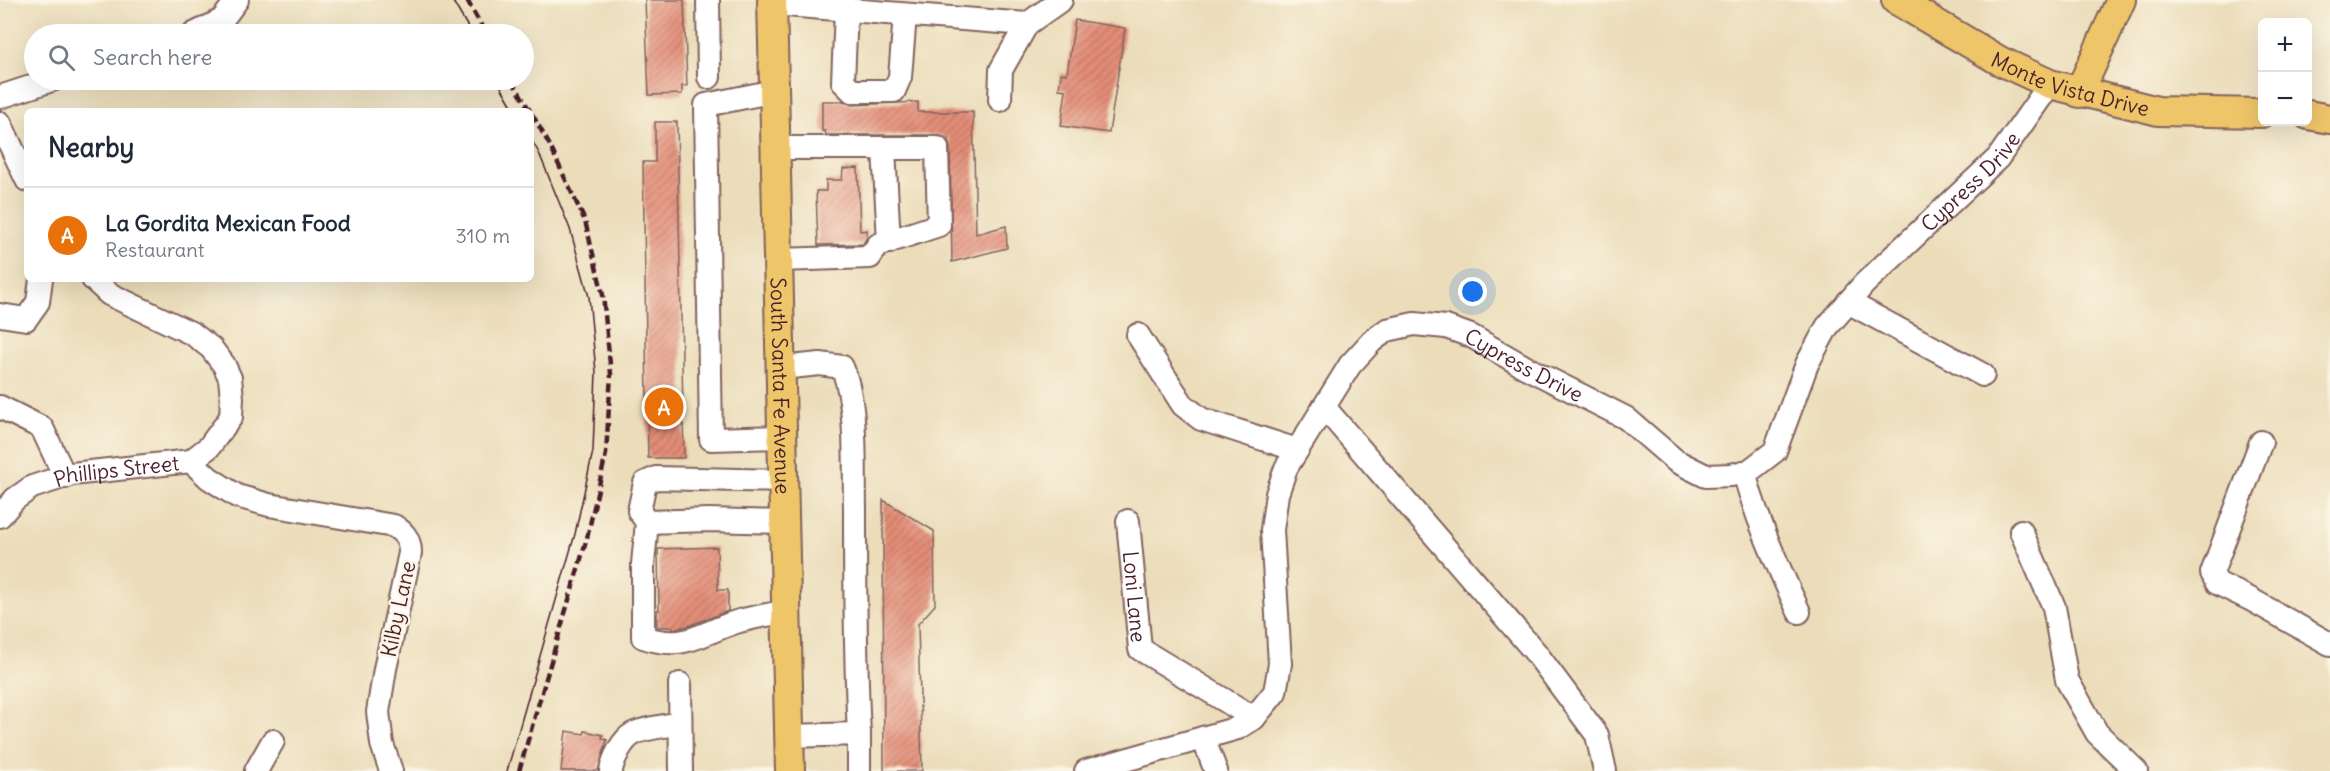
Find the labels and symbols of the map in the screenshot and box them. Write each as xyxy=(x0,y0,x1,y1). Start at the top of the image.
street label: Monte Vista Drive xyxy=(1987,45,2152,122)
street label: Cypress Drive xyxy=(1915,126,2026,237)
street label: South Santa Fe Avenue xyxy=(765,277,797,495)
your location xyxy=(1458,277,1487,306)
street label: Cypress Drive xyxy=(1460,322,1588,408)
pin: A xyxy=(644,384,684,430)
street label: Phillips Street xyxy=(50,449,180,493)
street label: Loni Lane xyxy=(1117,550,1153,644)
street label: Kilby Lane xyxy=(375,558,421,660)

